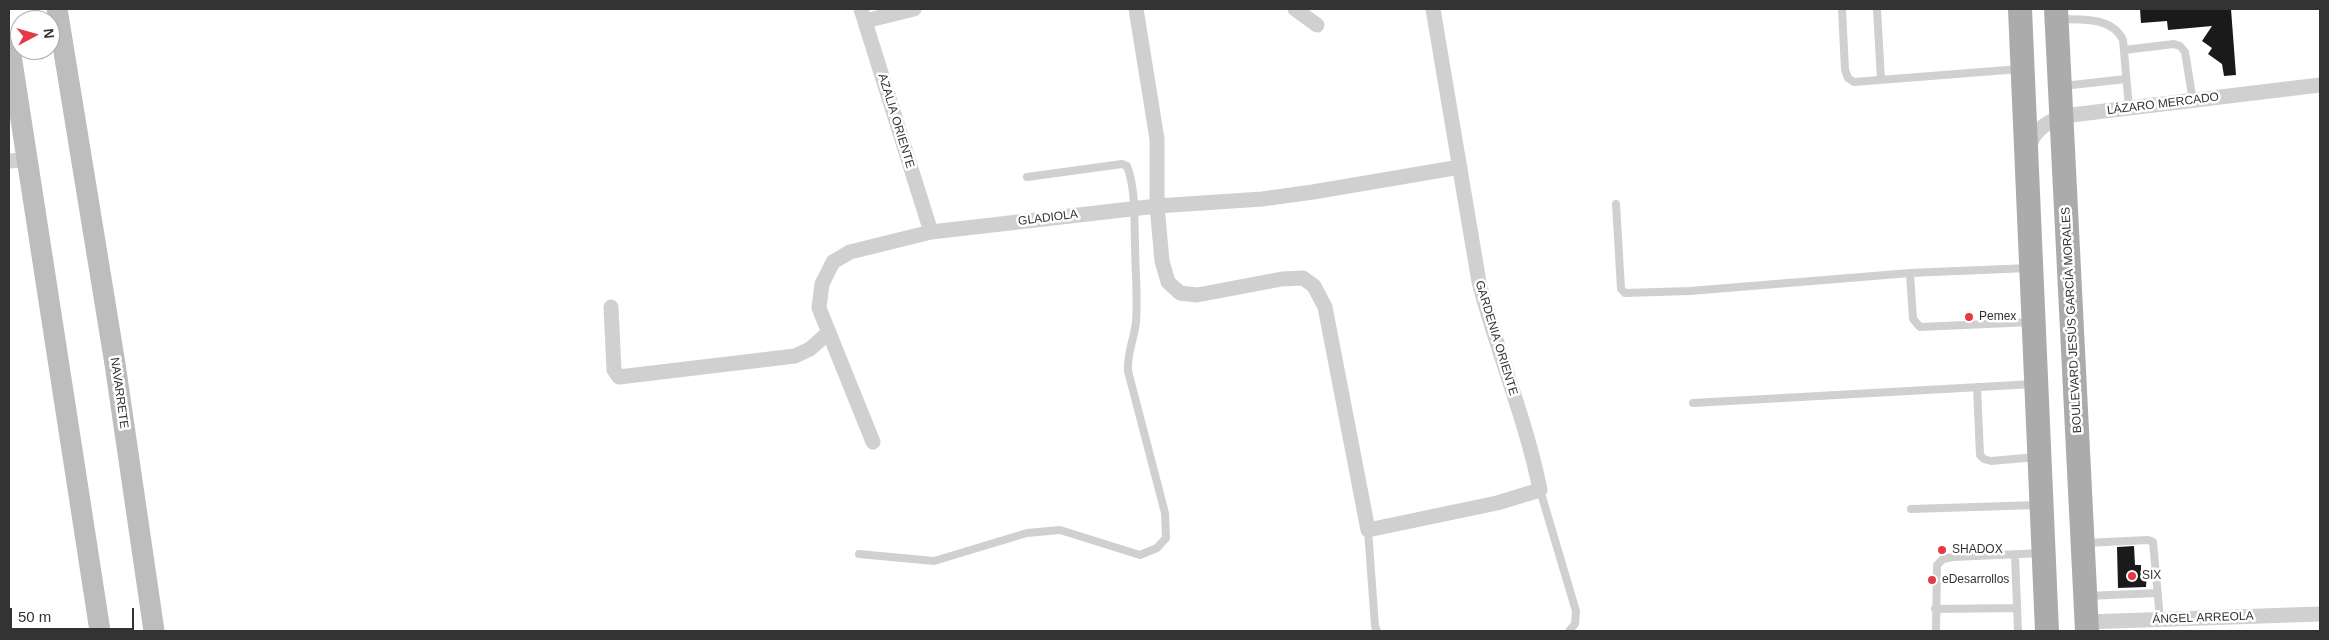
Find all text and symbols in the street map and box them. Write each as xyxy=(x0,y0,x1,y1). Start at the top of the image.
north arrow xyxy=(10,10,60,60)
text: N xyxy=(40,28,57,39)
street label: AZALIA ORIENTE xyxy=(875,72,917,170)
street label: LÁZARO MERCADO xyxy=(2106,90,2220,118)
street label: GLADIOLA xyxy=(1017,207,1079,229)
street label: BOULEVARD JESÚS GARCÍA MORALES xyxy=(2059,207,2085,433)
street label: GARDENIA ORIENTE xyxy=(1472,279,1520,397)
place label: Pemex xyxy=(1979,310,2016,324)
marker: Pemex xyxy=(1963,311,1975,323)
street label: NAVARRETE xyxy=(107,357,131,429)
place label: SHADOX xyxy=(1952,543,2003,557)
marker: SHADOX xyxy=(1936,544,1948,556)
place label: SIX xyxy=(2142,569,2161,583)
marker: SIX xyxy=(2126,570,2138,582)
place label: eDesarrollos xyxy=(1942,573,2009,587)
marker: eDesarrollos xyxy=(1926,574,1938,586)
scale bar xyxy=(12,598,136,630)
text: 50 m xyxy=(18,608,51,625)
street label: ÁNGEL ARREOLA xyxy=(2152,609,2254,627)

